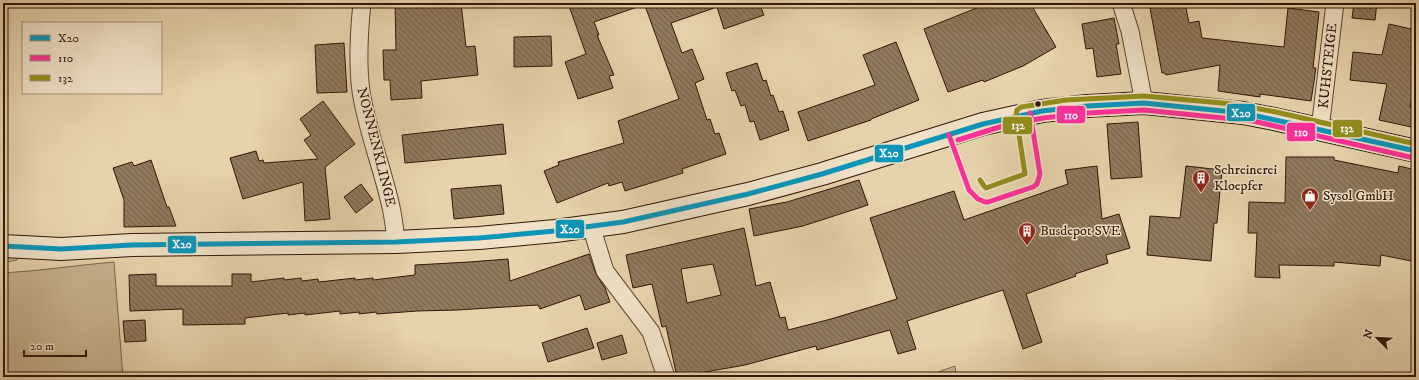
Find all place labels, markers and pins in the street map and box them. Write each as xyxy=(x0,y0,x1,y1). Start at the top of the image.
unlabelled marker xyxy=(1033,99,1043,109)
place label: Schreinerei Kloepfer xyxy=(1214,161,1277,195)
building icon: Schreinerei Kloepfer xyxy=(1191,168,1211,193)
shop icon: Sysol GmbH xyxy=(1300,186,1320,211)
place label: Sysol GmbH xyxy=(1323,187,1394,205)
building icon: Busdepot SVE xyxy=(1017,221,1037,246)
place label: Busdepot SVE xyxy=(1040,222,1121,240)

